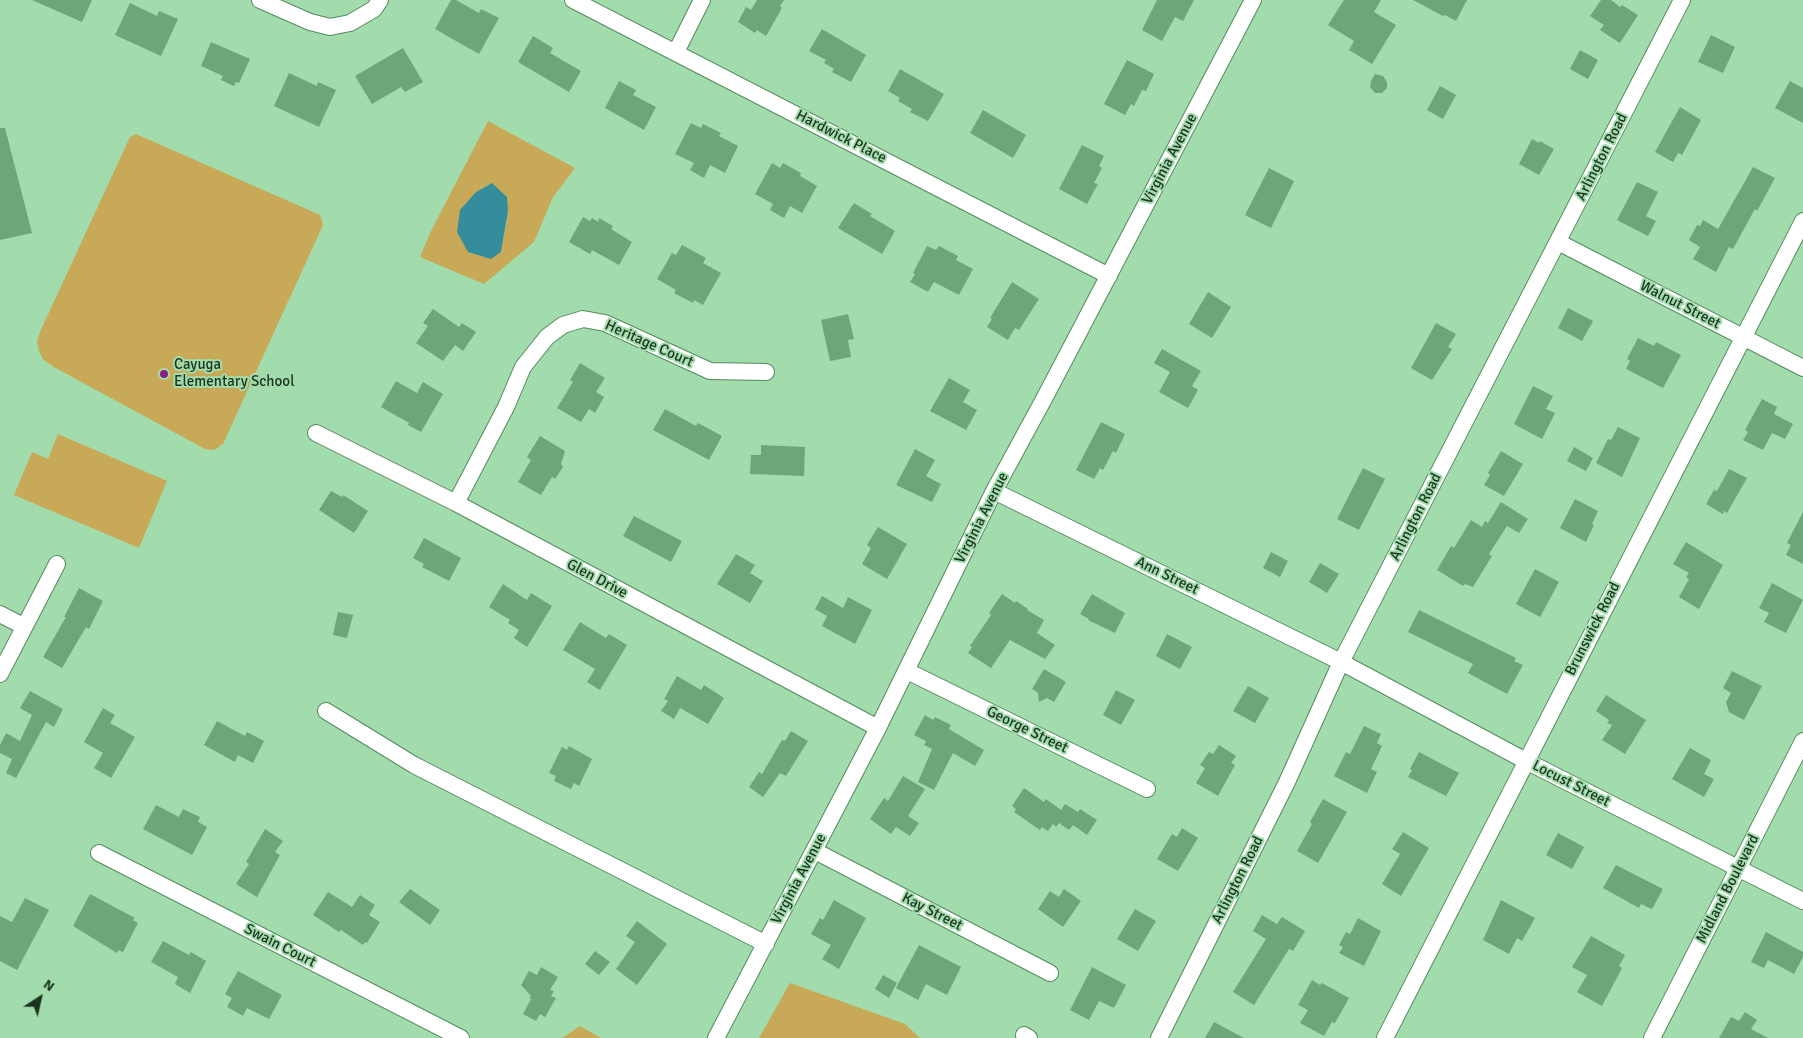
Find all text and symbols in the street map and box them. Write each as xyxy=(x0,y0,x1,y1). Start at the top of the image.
street label: Hardwick Place xyxy=(793,107,889,167)
street label: Arlington Road xyxy=(1572,110,1632,204)
street label: Virginia Avenue xyxy=(1139,111,1201,207)
street label: Walnut Street xyxy=(1637,277,1723,333)
street label: Heritage Court xyxy=(602,316,696,372)
place label: Cayuga Elementary School xyxy=(174,356,295,391)
marker: Cayuga Elementary School xyxy=(158,368,170,380)
street label: Virginia Avenue xyxy=(951,469,1013,567)
street label: Arlington Road xyxy=(1386,470,1446,564)
street label: Ann Street xyxy=(1133,553,1201,599)
street label: Glen Drive xyxy=(563,555,631,603)
street label: Brunswick Road xyxy=(1562,579,1624,679)
street label: George Street xyxy=(983,703,1071,757)
street label: Locust Street xyxy=(1529,757,1613,811)
street label: Virginia Avenue xyxy=(768,831,830,927)
street label: Midland Boulevard xyxy=(1693,831,1763,947)
street label: Arlington Road xyxy=(1208,833,1268,927)
street label: Kay Street xyxy=(899,889,965,935)
street label: Swain Court xyxy=(241,920,319,972)
north arrow xyxy=(15,973,65,1023)
text: N xyxy=(40,976,58,995)

